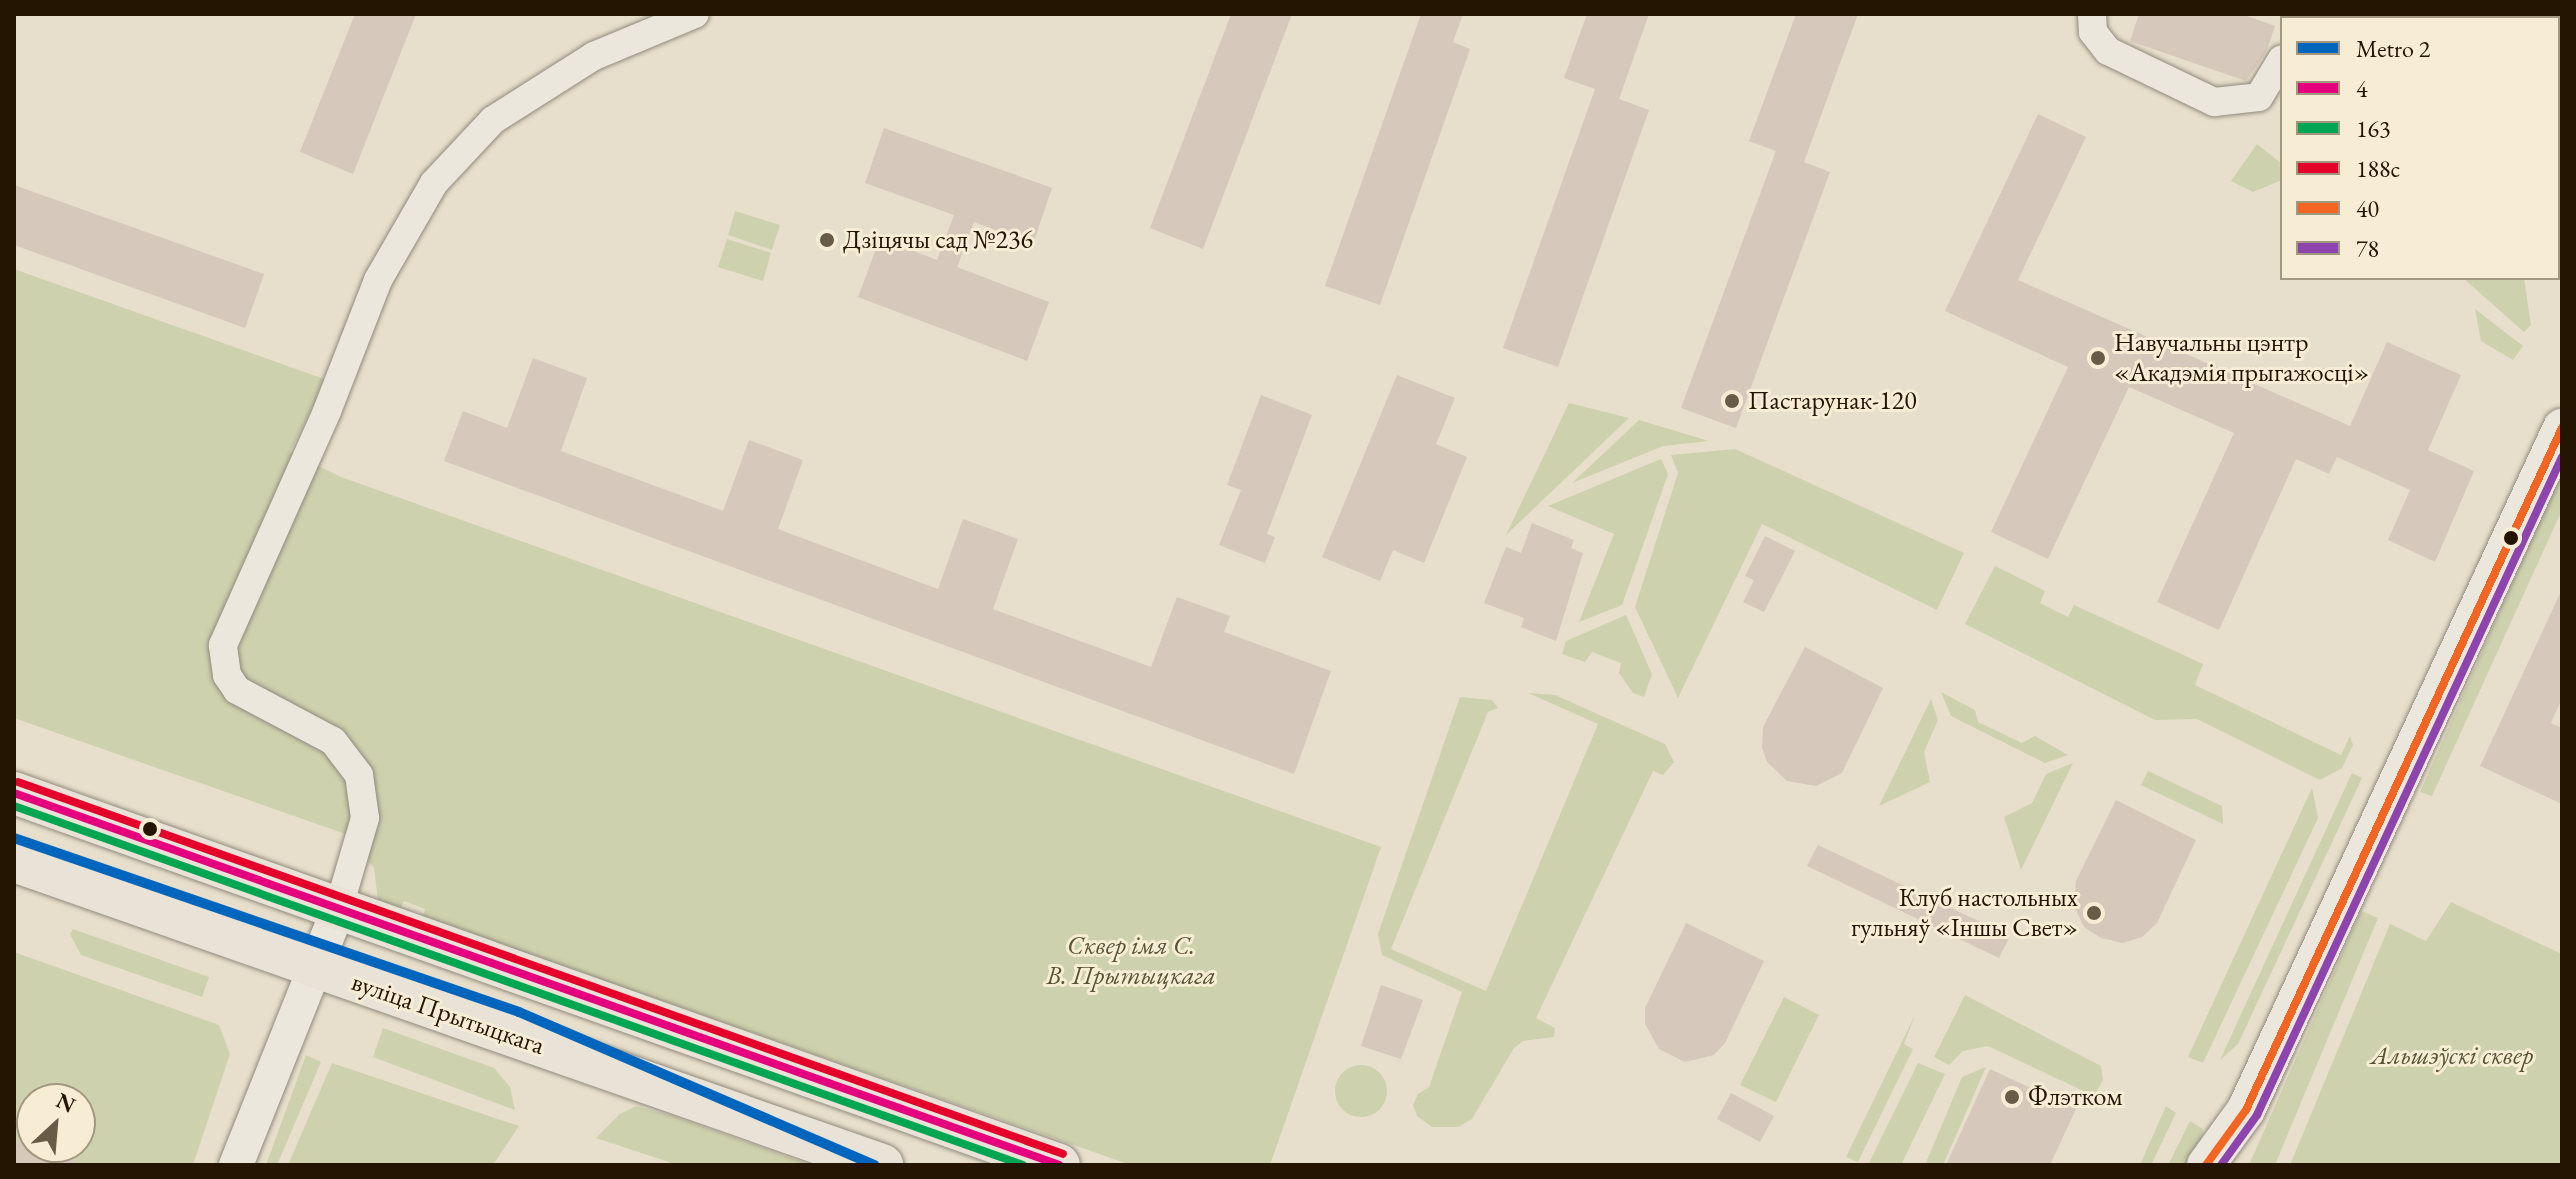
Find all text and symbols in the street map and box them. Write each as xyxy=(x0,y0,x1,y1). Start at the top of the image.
legend xyxy=(2280,16,2560,280)
text: Metro 2 xyxy=(2356,33,2430,64)
text: 4 xyxy=(2356,73,2368,104)
text: 163 xyxy=(2356,113,2391,144)
text: 188с xyxy=(2356,153,2400,184)
text: 40 xyxy=(2356,193,2379,224)
place label: Дзіцячы сад №236 xyxy=(843,224,1033,256)
marker: Дзіцячы сад №236 xyxy=(818,231,836,249)
text: 78 xyxy=(2356,233,2379,264)
place label: Навучальны цэнтр «Акадэмія прыгажосці» xyxy=(2114,327,2369,388)
marker: Навучальны цэнтр «Акадэмія прыгажосці» xyxy=(2089,349,2107,367)
place label: Пастарунак-120 xyxy=(1748,385,1917,417)
marker: Пастарунак-120 xyxy=(1723,392,1741,410)
unlabelled marker xyxy=(2503,530,2519,546)
unlabelled marker xyxy=(142,821,158,837)
place label: Клуб настольных гульняў «Іншы Свет» xyxy=(1851,882,2078,944)
marker: Клуб настольных гульняў «Іншы Свет» xyxy=(2085,904,2103,922)
park label: Сквер імя С. В. Прытыцкага xyxy=(1046,930,1216,992)
street label: вуліца Прытыцкага xyxy=(347,966,549,1062)
park label: Альшэўскі сквер xyxy=(2371,1040,2533,1072)
place label: Флэтком xyxy=(2028,1081,2122,1113)
north arrow xyxy=(16,1083,96,1163)
text: N xyxy=(52,1086,80,1120)
marker: Флэтком xyxy=(2003,1088,2021,1106)

